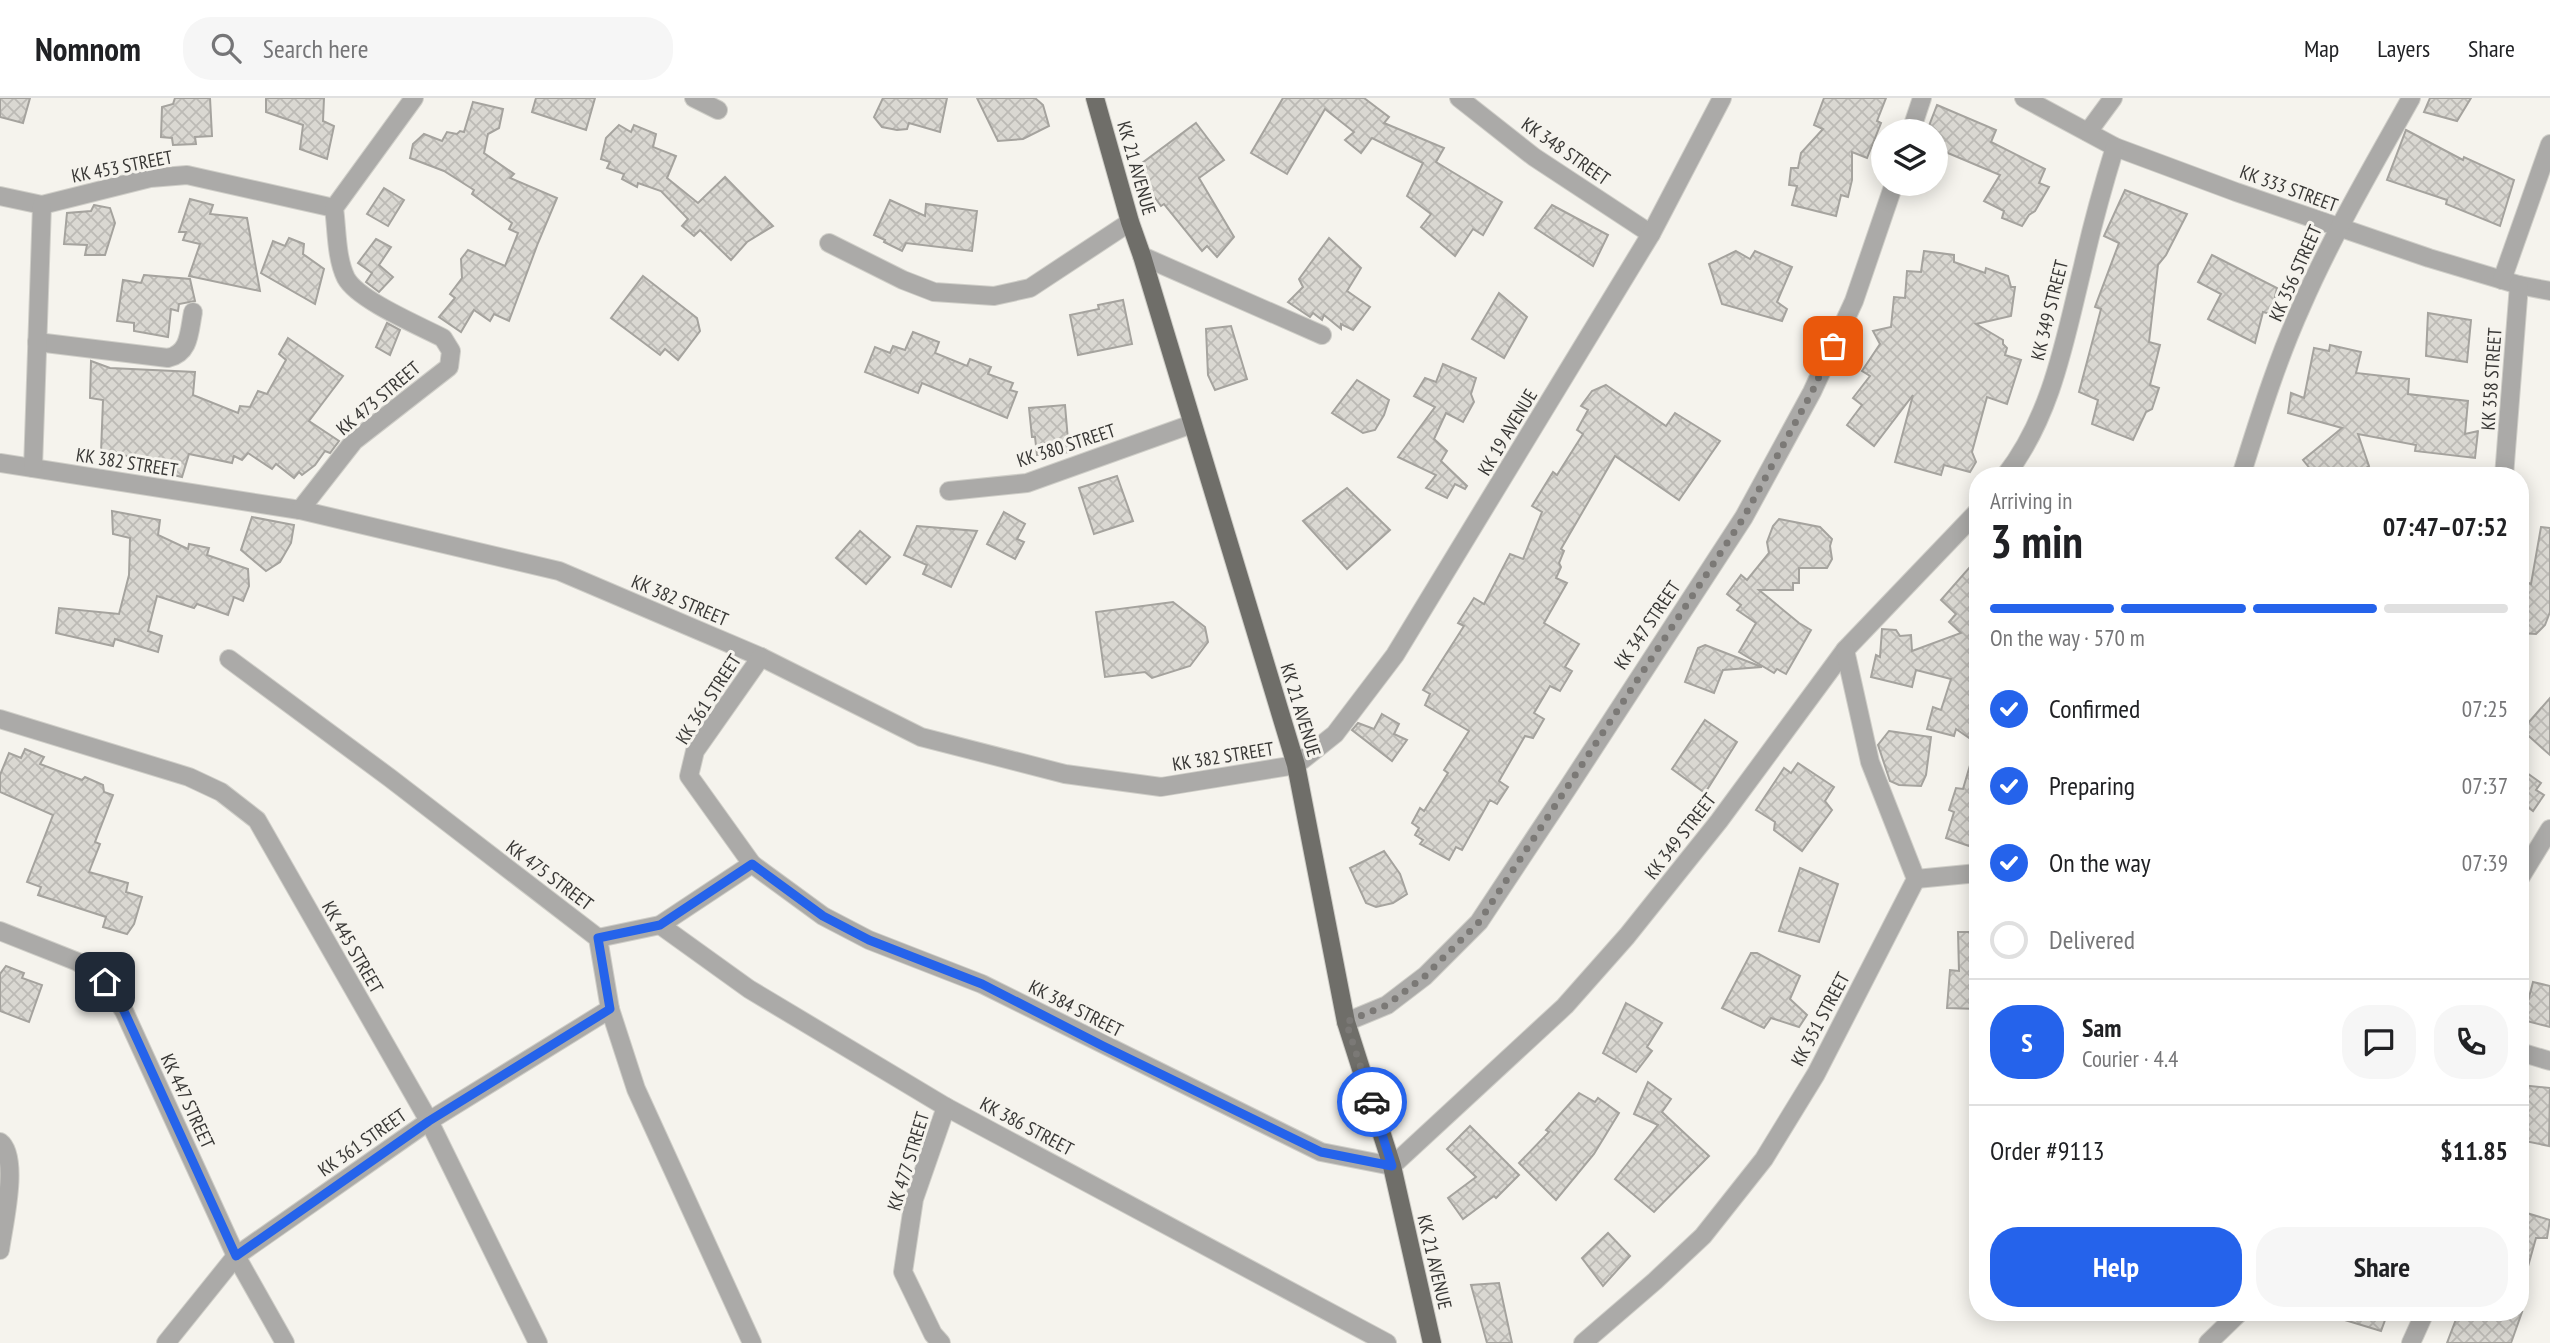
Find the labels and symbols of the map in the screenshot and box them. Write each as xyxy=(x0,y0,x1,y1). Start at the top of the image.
street label: KK 348 STREET xyxy=(1517,112,1615,191)
street label: KK 21 AVENUE xyxy=(1112,118,1162,218)
street label: KK 453 STREET xyxy=(69,144,175,188)
street label: KK 333 STREET xyxy=(2237,159,2342,217)
street label: KK 356 STREET xyxy=(2263,221,2327,325)
street label: KK 349 STREET xyxy=(2025,257,2073,363)
pin xyxy=(1803,316,1863,376)
street label: KK 358 STREET xyxy=(2475,327,2507,431)
street label: KK 473 STREET xyxy=(331,356,425,440)
street label: KK 19 AVENUE xyxy=(1472,385,1542,479)
street label: KK 380 STREET xyxy=(1014,418,1119,472)
street label: KK 382 STREET xyxy=(74,442,180,482)
street label: KK 382 STREET xyxy=(628,569,732,631)
street label: KK 347 STREET xyxy=(1609,576,1686,674)
street label: KK 361 STREET xyxy=(670,649,746,749)
street label: KK 21 AVENUE xyxy=(1275,660,1327,760)
street label: KK 382 STREET xyxy=(1170,736,1276,776)
street label: KK 349 STREET xyxy=(1639,788,1721,884)
street label: KK 475 STREET xyxy=(502,835,599,916)
street label: KK 445 STREET xyxy=(317,897,389,998)
pin xyxy=(75,952,135,1012)
street label: KK 351 STREET xyxy=(1785,968,1855,1070)
street label: KK 384 STREET xyxy=(1025,974,1128,1042)
street label: KK 447 STREET xyxy=(156,1050,221,1153)
courier xyxy=(1337,1067,1407,1137)
street label: KK 386 STREET xyxy=(976,1091,1078,1161)
street label: KK 361 STREET xyxy=(313,1102,411,1181)
street label: KK 477 STREET xyxy=(882,1108,934,1213)
street label: KK 21 AVENUE xyxy=(1412,1212,1458,1312)

